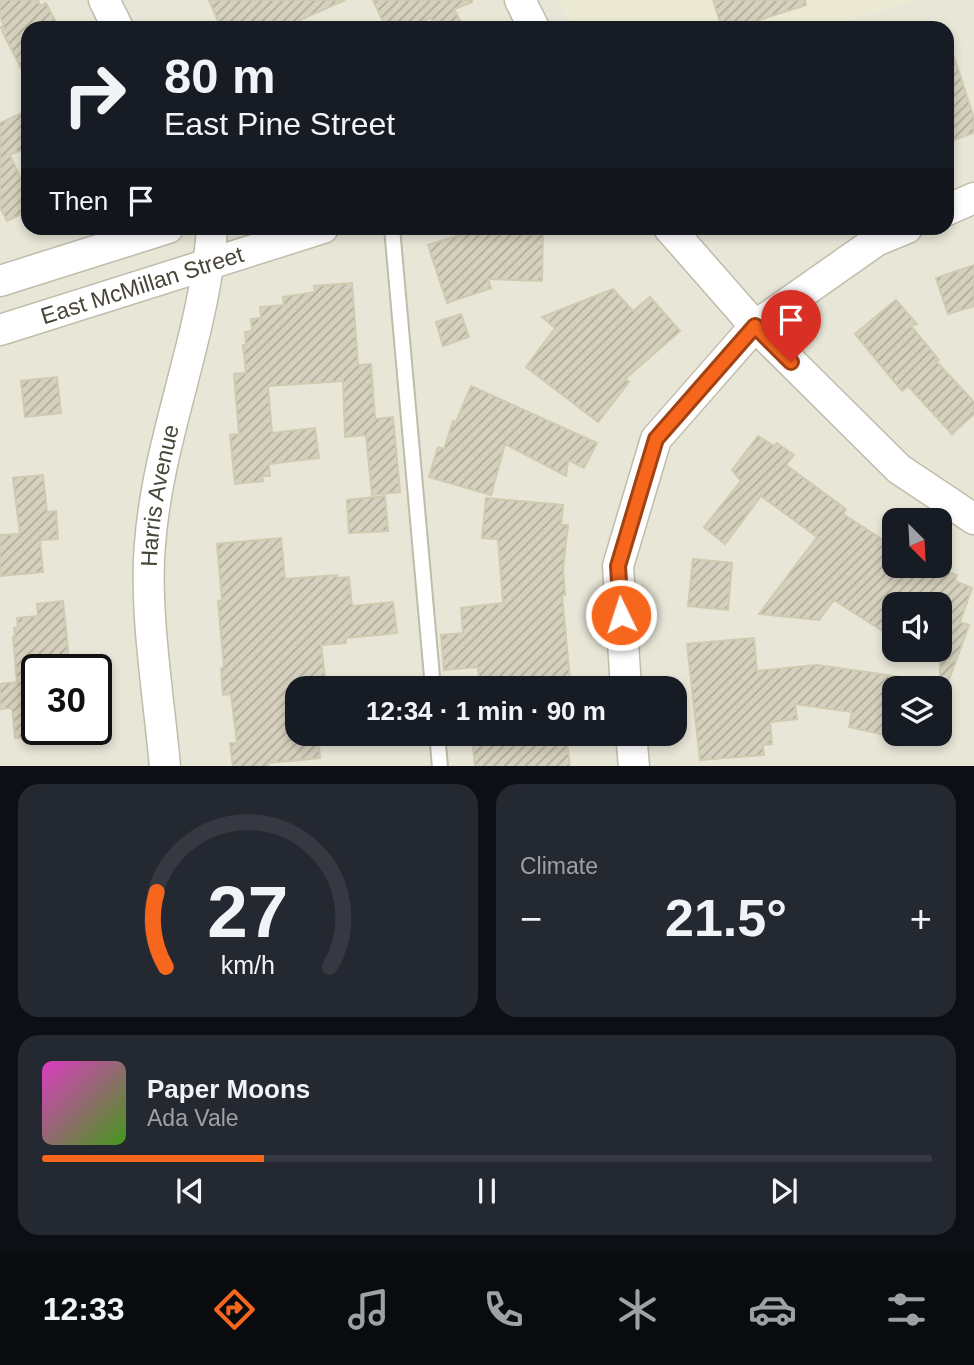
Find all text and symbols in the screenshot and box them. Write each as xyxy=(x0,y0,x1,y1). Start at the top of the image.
icon: right xyxy=(49,49,140,140)
text: 80 m xyxy=(164,49,276,103)
text: East Pine Street xyxy=(164,106,395,142)
icon: arrive xyxy=(122,182,160,220)
text: Then xyxy=(49,186,108,216)
street label: East McMillan Street xyxy=(38,241,247,329)
pin xyxy=(761,290,821,362)
icon: arrive xyxy=(772,301,810,339)
street label: Harris Avenue xyxy=(136,422,184,567)
north arrow xyxy=(882,508,952,578)
map controls xyxy=(882,508,952,746)
position arrow xyxy=(584,578,658,652)
button: sound xyxy=(882,592,952,662)
speed limit sign: 30 xyxy=(21,654,112,745)
button: layers xyxy=(882,676,952,746)
text: 12:34 · 1 min · 90 m xyxy=(366,696,606,726)
text: Climate xyxy=(520,853,598,879)
text: 27 xyxy=(208,871,288,952)
text: 21.5° xyxy=(665,889,787,947)
text: − xyxy=(520,898,542,940)
text: + xyxy=(910,898,932,940)
text: km/h xyxy=(221,950,275,978)
text: Paper Moons xyxy=(147,1074,310,1104)
text: Ada Vale xyxy=(147,1105,239,1131)
icon: previous xyxy=(171,1172,209,1210)
icon: pause xyxy=(468,1172,506,1210)
icon: next xyxy=(765,1172,803,1210)
icon: directions xyxy=(210,1285,259,1334)
icon: music xyxy=(344,1285,393,1334)
icon: phone xyxy=(479,1285,528,1334)
icon: climate xyxy=(613,1285,662,1334)
icon: car xyxy=(748,1285,797,1334)
icon: filters xyxy=(882,1285,931,1334)
text: 12:33 xyxy=(43,1291,125,1327)

